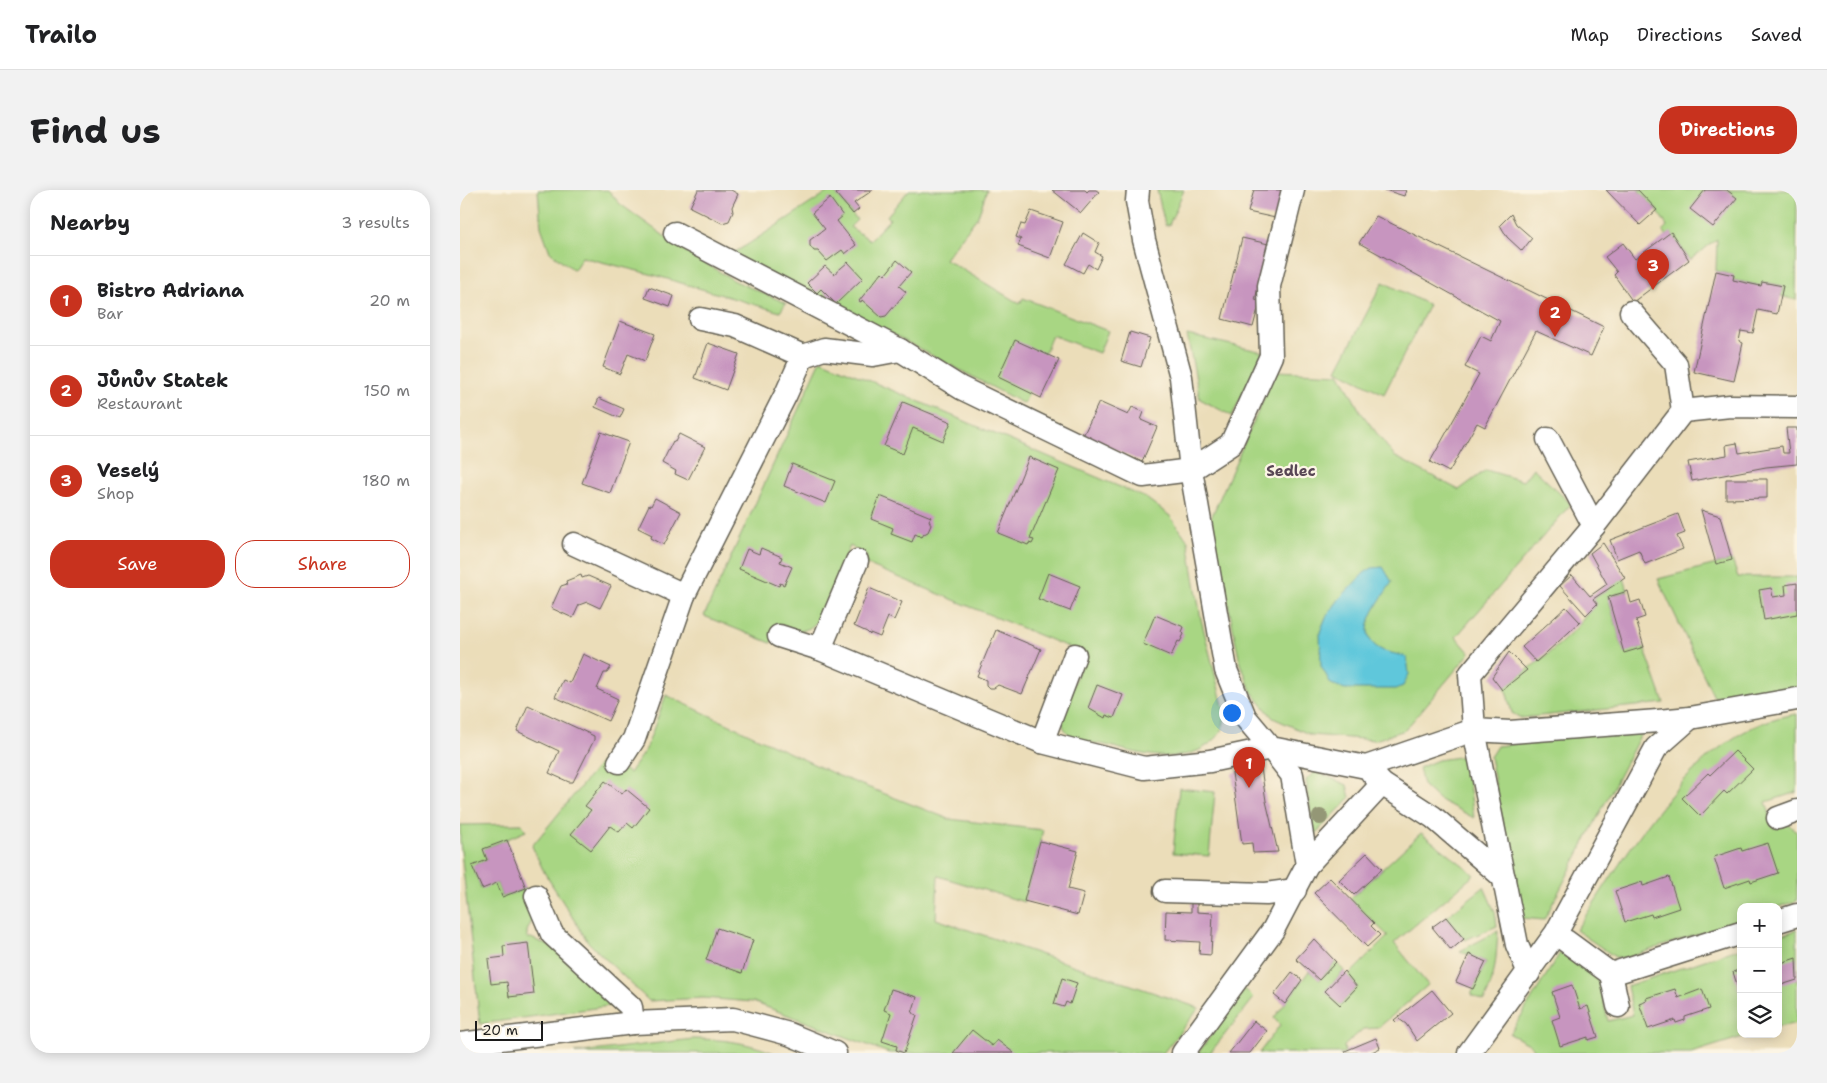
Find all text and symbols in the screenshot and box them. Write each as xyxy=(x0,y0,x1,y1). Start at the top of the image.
text: Trailo xyxy=(25,19,97,51)
text: Map xyxy=(1571,23,1609,47)
text: Directions xyxy=(1637,23,1723,47)
text: Saved xyxy=(1751,23,1802,47)
button: Directions xyxy=(1659,106,1797,154)
text: Find us xyxy=(30,107,161,154)
text: Nearby xyxy=(50,209,130,237)
text: 3 results xyxy=(341,212,410,233)
pin: 3 xyxy=(1637,249,1669,290)
text: Bistro Adriana xyxy=(97,278,244,303)
text: 1 xyxy=(62,290,70,311)
text: 20 m xyxy=(369,290,410,311)
pin: 2 xyxy=(1539,296,1571,337)
text: Bar xyxy=(97,303,124,324)
text: Jůnův Statek xyxy=(97,368,228,393)
text: 2 xyxy=(60,380,72,401)
text: 150 m xyxy=(363,380,410,401)
text: Restaurant xyxy=(97,393,183,414)
text: Veselý xyxy=(97,458,159,483)
district label: Sedlec xyxy=(1266,461,1316,481)
text: 3 xyxy=(60,470,72,491)
text: 180 m xyxy=(362,470,410,491)
text: Shop xyxy=(97,483,134,504)
button: Save xyxy=(50,540,225,588)
button: Share xyxy=(235,540,410,588)
your location xyxy=(1219,700,1245,726)
pin: 1 xyxy=(1233,747,1265,788)
map controls xyxy=(1737,903,1782,1038)
button: + xyxy=(1737,903,1782,948)
button: − xyxy=(1737,948,1782,993)
button: layers xyxy=(1737,993,1782,1038)
scale bar xyxy=(475,1018,542,1041)
text: 20 m xyxy=(482,1021,518,1039)

